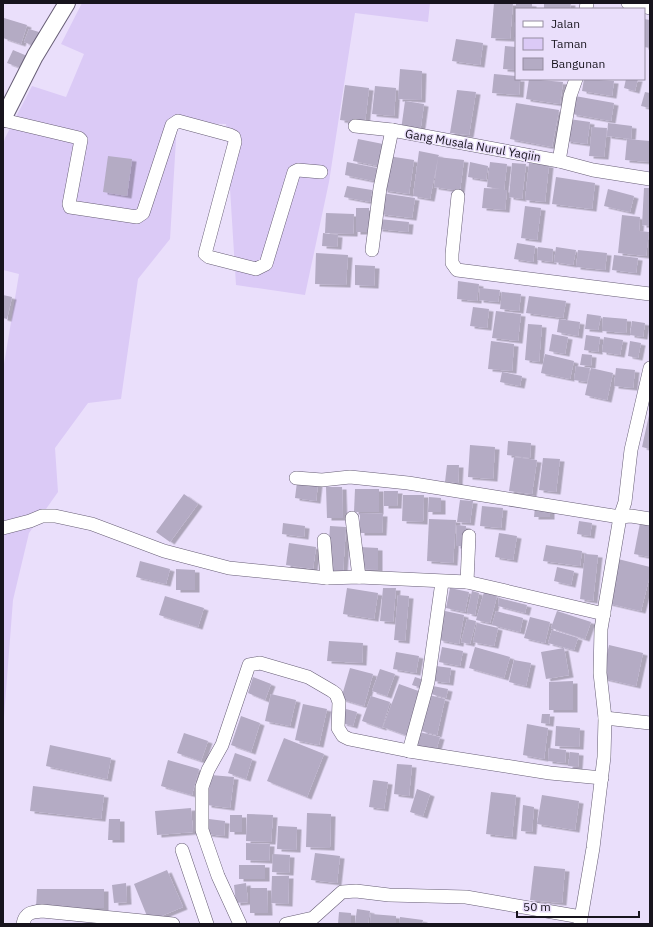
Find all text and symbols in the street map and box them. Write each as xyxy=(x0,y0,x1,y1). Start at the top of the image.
legend xyxy=(515,8,645,80)
text: Jalan xyxy=(551,16,580,31)
text: Taman xyxy=(551,36,587,51)
text: Bangunan xyxy=(551,56,605,71)
street label: Gang Musala Nurul Yaqiin xyxy=(404,126,542,164)
scale bar xyxy=(517,893,639,919)
text: 50 m xyxy=(523,899,551,914)

